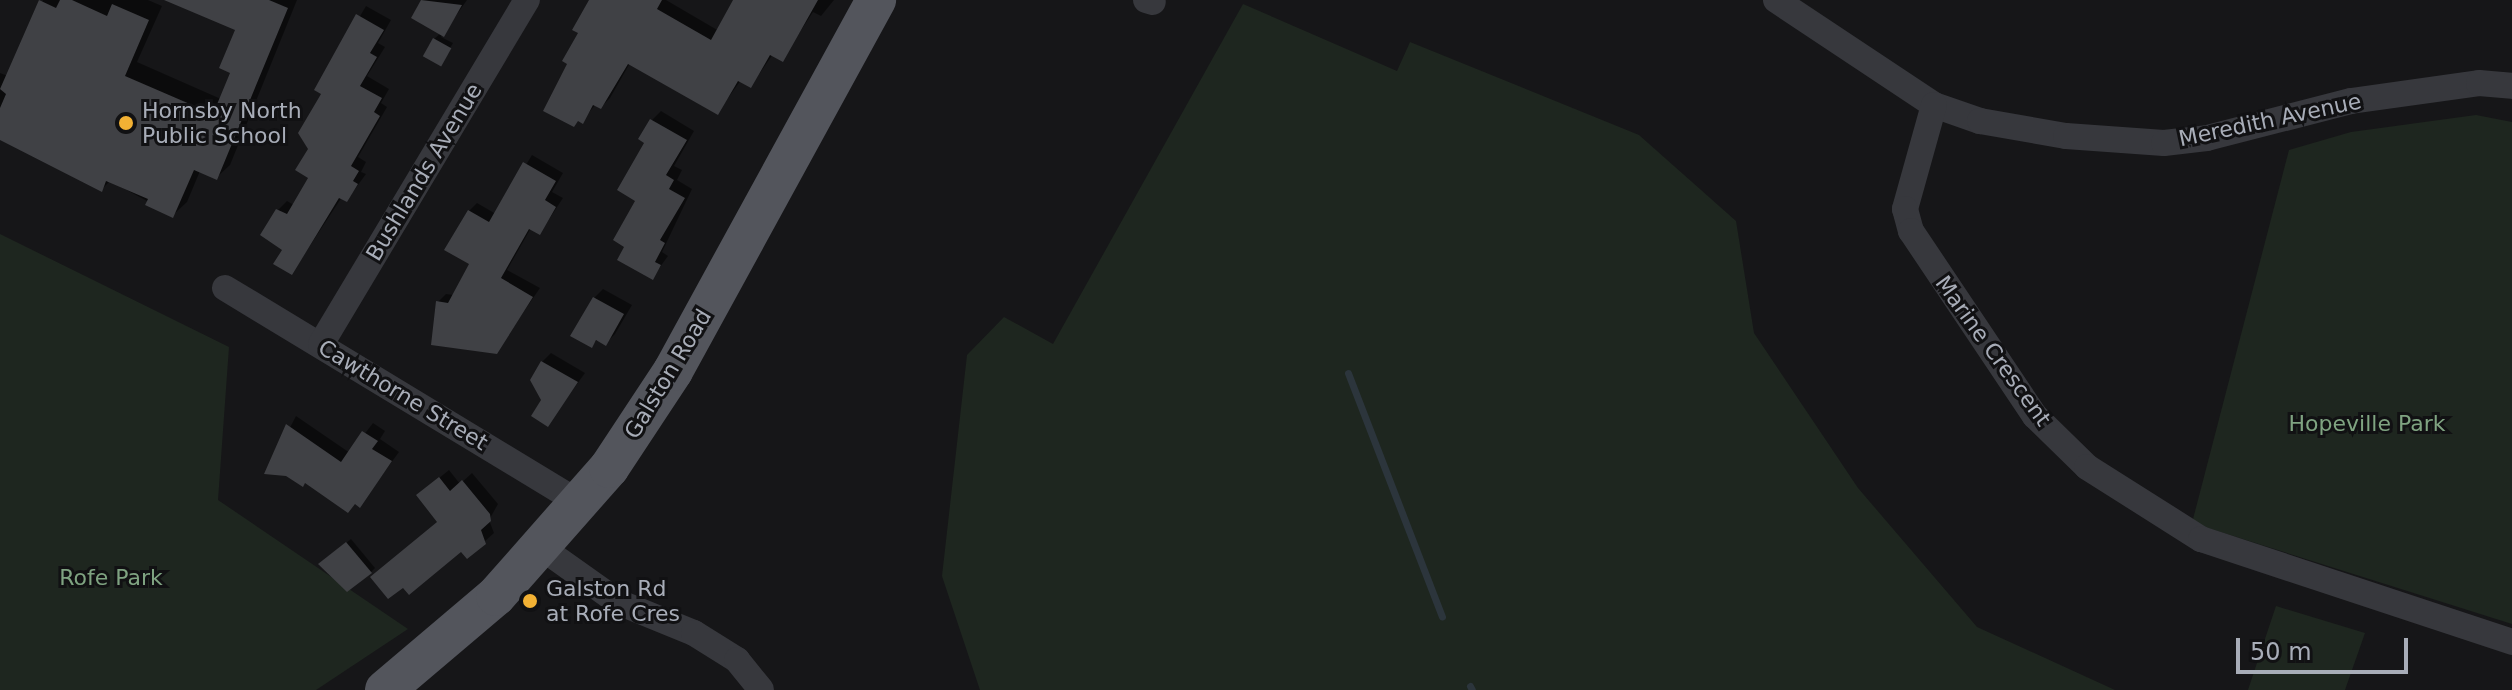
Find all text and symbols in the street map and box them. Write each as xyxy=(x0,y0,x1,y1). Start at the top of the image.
street label: Bushlands Avenue xyxy=(361,79,487,265)
street label: Meredith Avenue xyxy=(2176,88,2364,152)
place label: Hornsby North Public School xyxy=(142,97,302,148)
marker: Hornsby North Public School xyxy=(117,114,135,132)
street label: Marine Crescent xyxy=(1930,271,2056,431)
street label: Galston Road xyxy=(619,304,717,444)
street label: Cawthorne Street xyxy=(314,334,492,456)
park label: Hopeville Park xyxy=(2289,411,2445,437)
park label: Rofe Park xyxy=(59,565,163,591)
place label: Galston Rd at Rofe Cres xyxy=(546,575,680,626)
marker: Galston Rd at Rofe Cres xyxy=(521,592,539,610)
scale bar xyxy=(2240,622,2412,672)
text: 50 m xyxy=(2250,638,2312,666)

